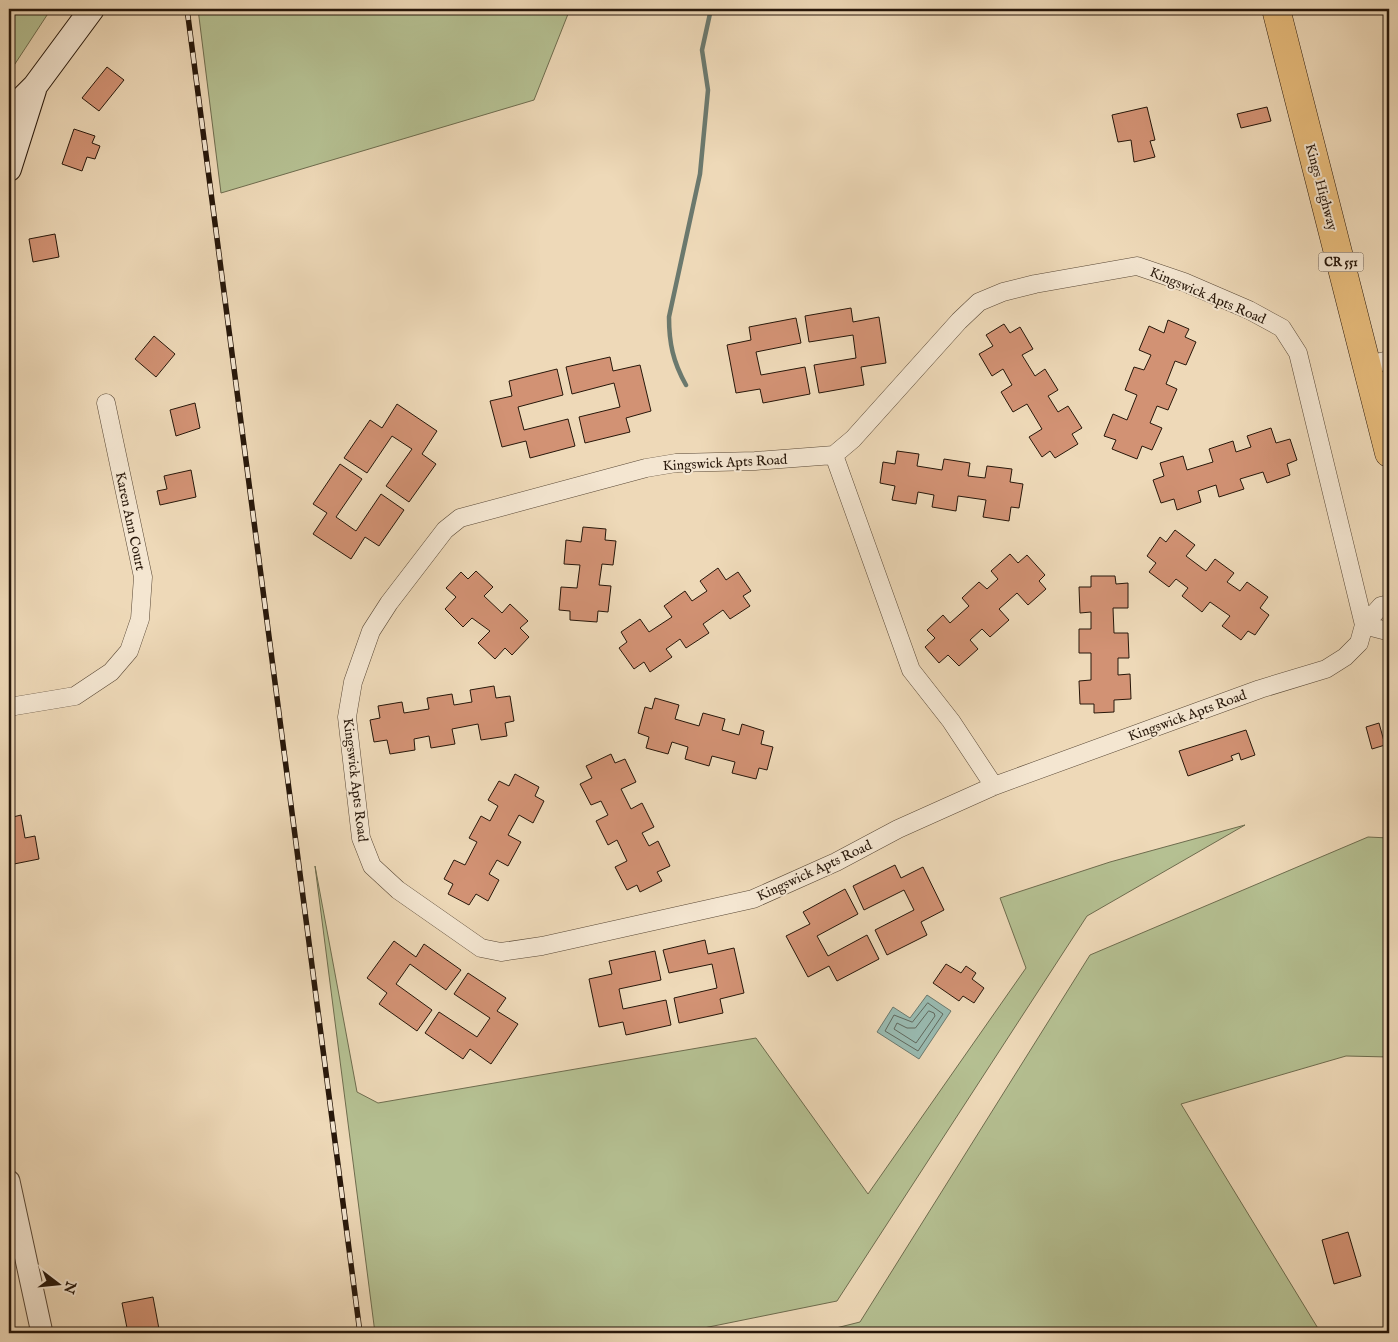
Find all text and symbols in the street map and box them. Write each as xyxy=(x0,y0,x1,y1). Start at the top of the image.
street label: Kings Highway xyxy=(1301,142,1341,233)
road number: CR 551 xyxy=(1318,252,1364,272)
street label: Kingswick Apts Road xyxy=(1147,263,1269,329)
street label: Kingswick Apts Road xyxy=(662,451,788,475)
street label: Karen Ann Court xyxy=(111,470,149,572)
street label: Kingswick Apts Road xyxy=(1126,686,1250,746)
street label: Kingswick Apts Road xyxy=(338,717,372,844)
street label: Kingswick Apts Road xyxy=(754,836,875,905)
north arrow xyxy=(32,1260,82,1310)
text: N xyxy=(59,1278,80,1296)

